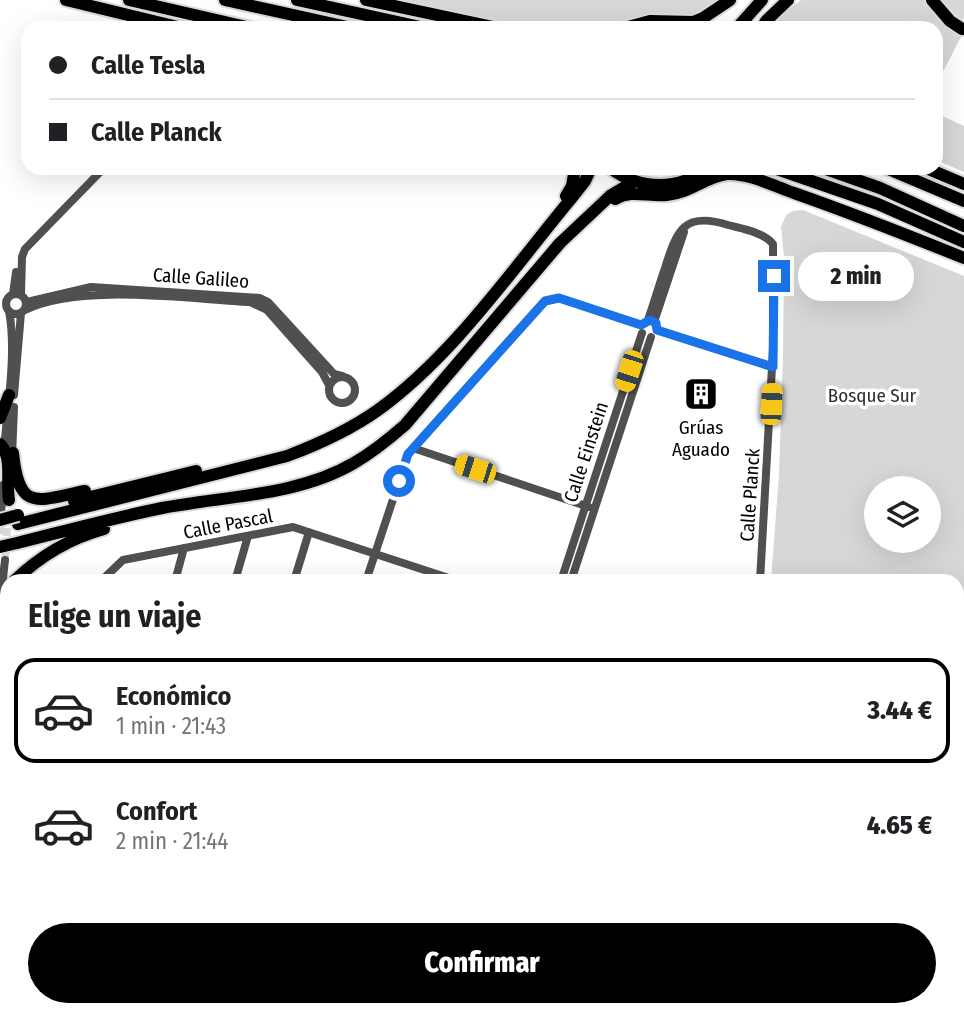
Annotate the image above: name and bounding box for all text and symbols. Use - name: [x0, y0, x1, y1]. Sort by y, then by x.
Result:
- text: Calle Tesla: [91, 50, 205, 81]
- text: Calle Planck: [91, 117, 222, 148]
- callout: 2 min: [798, 252, 914, 300]
- route end: [758, 260, 790, 292]
- text: 2 min: [831, 262, 881, 290]
- street label: Calle Galileo: [152, 263, 250, 293]
- car: [613, 348, 646, 394]
- building icon: Grúas Aguado: [682, 375, 720, 413]
- car: [760, 382, 783, 426]
- park label: Bosque Sur: [828, 384, 917, 407]
- street label: Calle Einstein: [559, 399, 613, 505]
- place label: Grúas Aguado: [672, 416, 730, 461]
- street label: Calle Planck: [735, 447, 765, 542]
- car: [452, 453, 499, 485]
- route start: [383, 465, 415, 497]
- map controls: [864, 476, 941, 553]
- button: layers: [864, 476, 941, 553]
- street label: Calle Pascal: [181, 504, 275, 544]
- text: Elige un viaje: [28, 597, 201, 635]
- icon: car: [32, 679, 95, 742]
- text: Económico: [116, 681, 231, 712]
- text: 3.44 €: [867, 695, 932, 726]
- text: 1 min · 21:43: [116, 712, 226, 740]
- icon: car: [32, 794, 95, 857]
- text: Confort: [116, 796, 197, 827]
- text: 4.65 €: [867, 810, 932, 841]
- text: 2 min · 21:44: [116, 827, 228, 855]
- button: Confirmar: [28, 923, 936, 1003]

